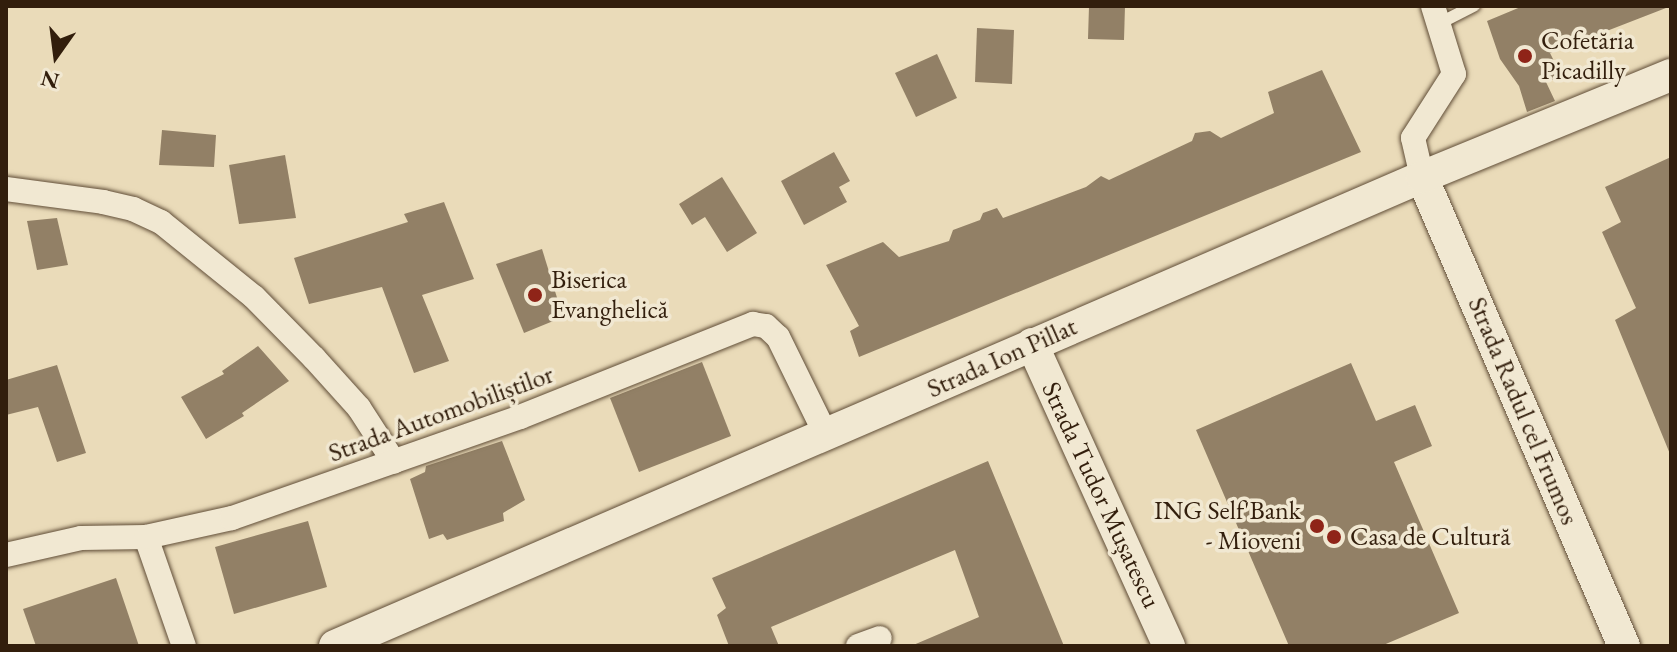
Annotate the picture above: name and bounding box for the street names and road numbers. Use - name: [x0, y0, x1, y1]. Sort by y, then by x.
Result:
- street label: Strada Radul cel Frumos: [1461, 293, 1585, 529]
- street label: Strada Ion Pillat: [922, 311, 1082, 405]
- street label: Strada Automobiliștilor: [324, 359, 558, 469]
- street label: Strada Tudor Mușatescu: [1035, 377, 1167, 613]

